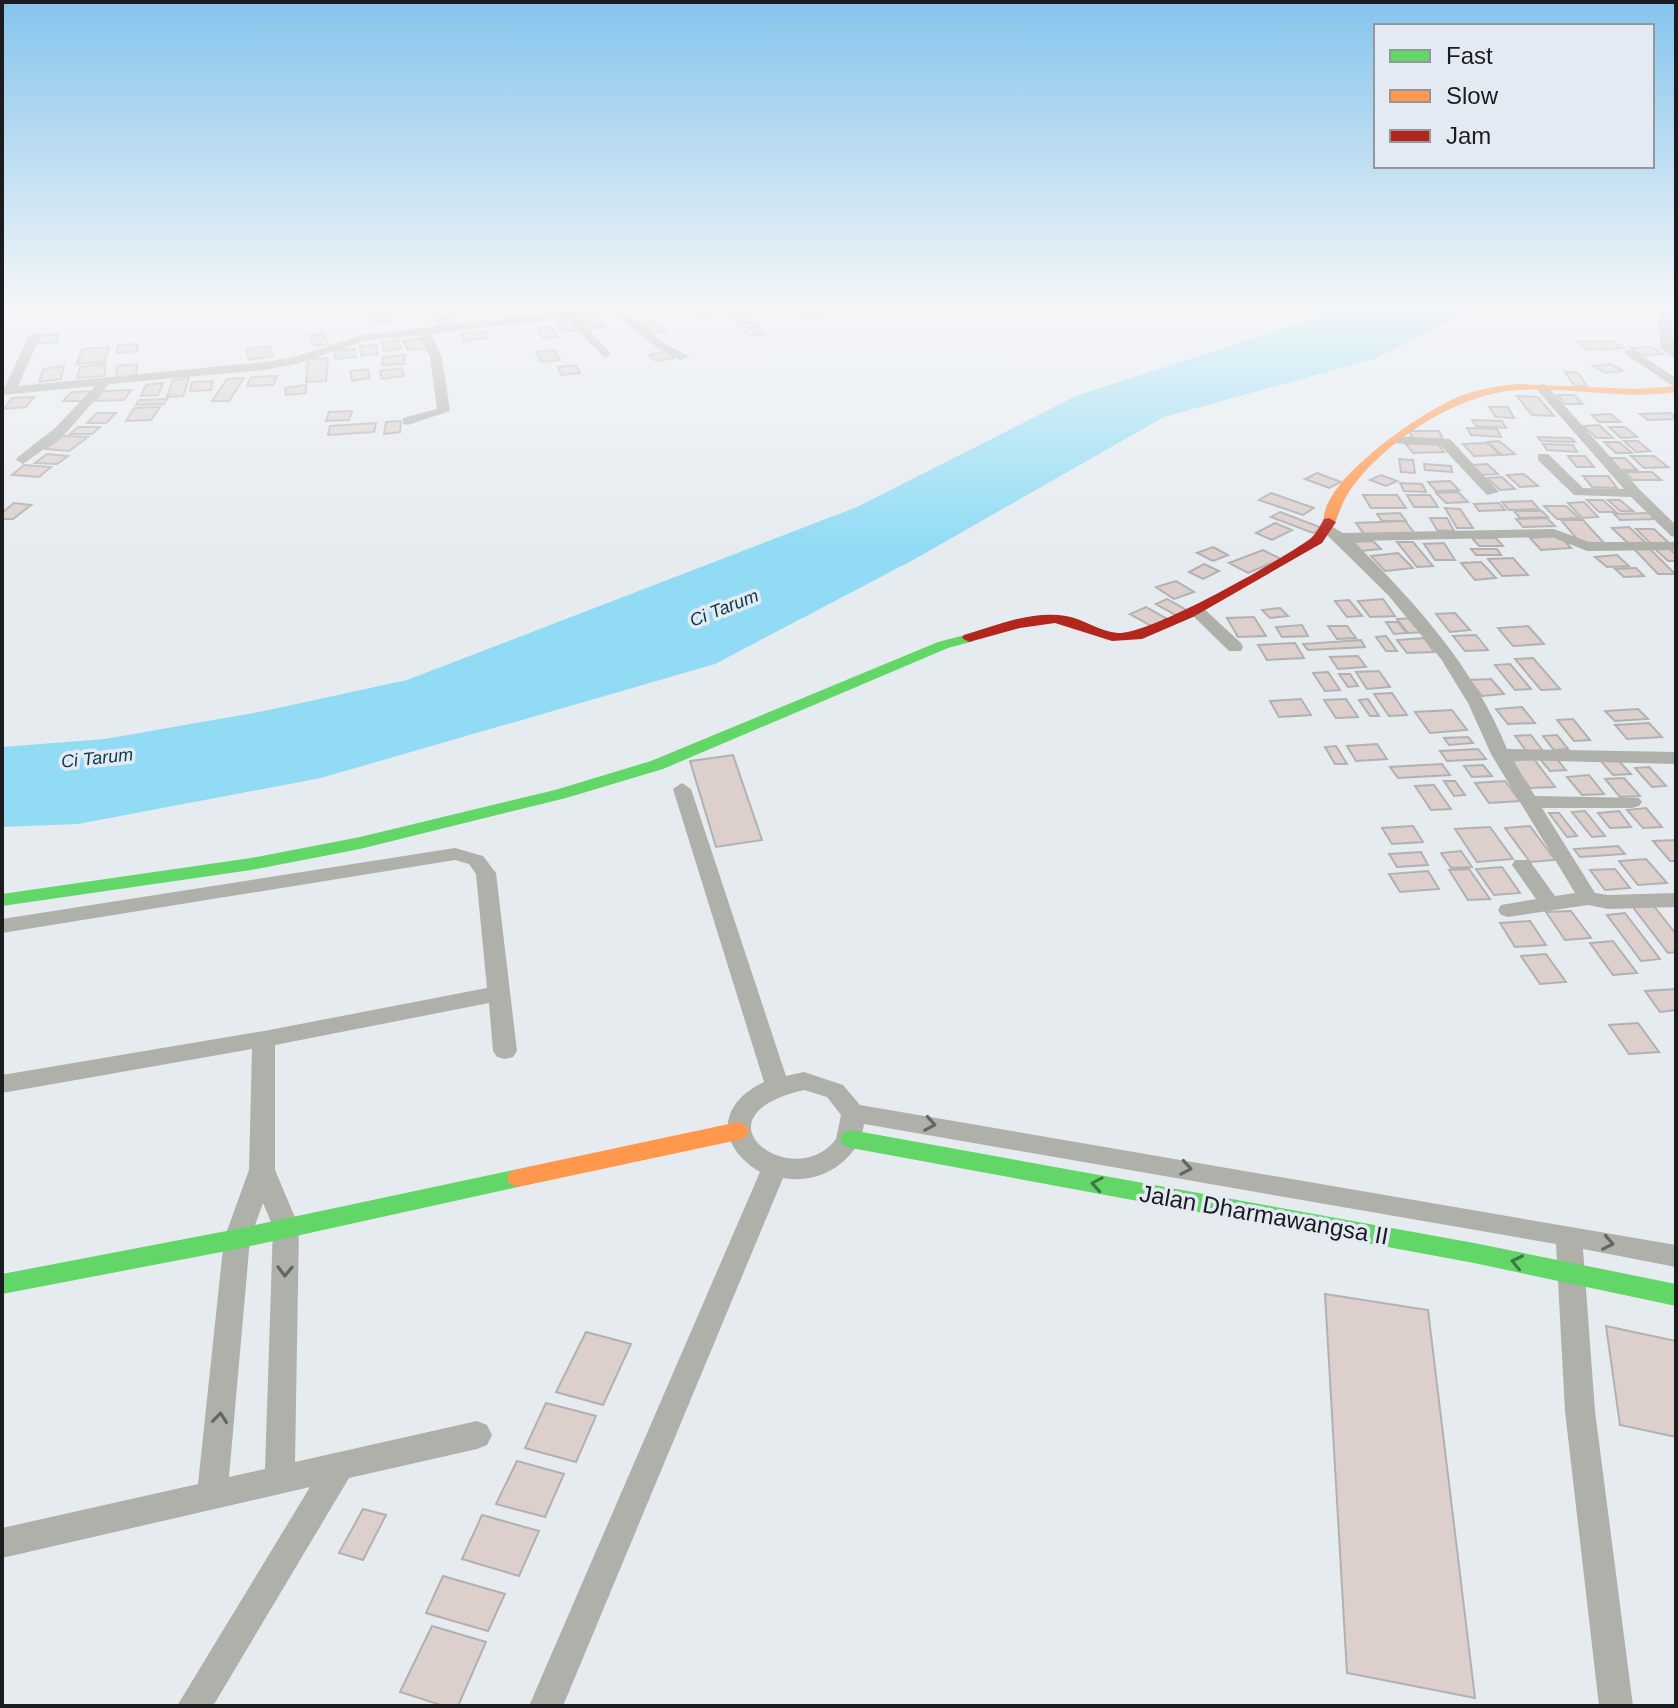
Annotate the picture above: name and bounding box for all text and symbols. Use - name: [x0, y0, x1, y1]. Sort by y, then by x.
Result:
- legend: [1374, 24, 1654, 168]
- text: Fast: [1446, 42, 1493, 69]
- text: Slow: [1446, 82, 1499, 109]
- text: Jam: [1446, 122, 1491, 149]
- water label: Ci Tarum: [687, 585, 761, 631]
- water label: Ci Tarum: [60, 744, 134, 772]
- one-way arrow: [923, 1115, 937, 1132]
- one-way arrow: [1179, 1159, 1193, 1176]
- one-way arrow: [1090, 1177, 1103, 1194]
- street label: Jalan Dharmawangsa II: [1138, 1179, 1391, 1250]
- one-way arrow: [1601, 1233, 1614, 1250]
- one-way arrow: [1511, 1254, 1525, 1271]
- one-way arrow: [277, 1265, 294, 1278]
- one-way arrow: [212, 1411, 229, 1424]

